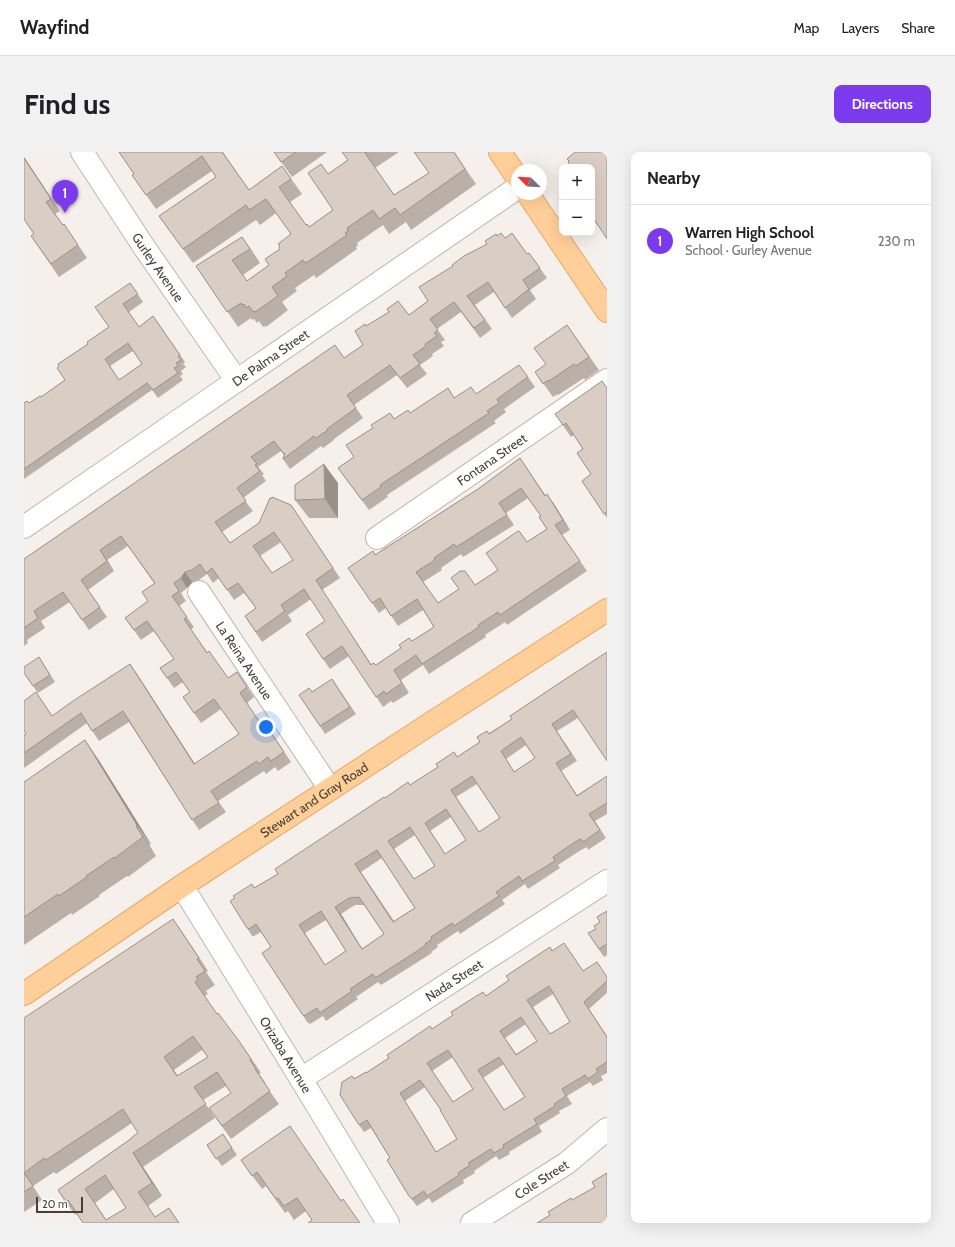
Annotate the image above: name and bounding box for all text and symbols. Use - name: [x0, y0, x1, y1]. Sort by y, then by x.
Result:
- text: Wayfind: [20, 16, 89, 39]
- text: Map: [794, 19, 819, 37]
- text: Layers: [841, 19, 879, 37]
- text: Share: [901, 19, 935, 37]
- button: Directions: [834, 85, 931, 123]
- text: Find us: [24, 87, 110, 121]
- north arrow: [511, 164, 547, 200]
- map controls: [559, 164, 595, 236]
- button: +: [559, 164, 595, 200]
- text: Nearby: [647, 168, 700, 188]
- pin: 1: [52, 180, 78, 213]
- button: −: [559, 200, 595, 236]
- text: Warren High School: [685, 224, 814, 242]
- street label: Gurley Avenue: [129, 230, 188, 305]
- text: 1: [658, 233, 662, 249]
- text: 230 m: [878, 233, 915, 249]
- text: School · Gurley Avenue: [685, 242, 812, 258]
- street label: De Palma Street: [229, 325, 312, 390]
- street label: Fontana Street: [454, 429, 530, 489]
- street label: La Reina Avenue: [213, 618, 276, 703]
- your location: [256, 717, 276, 737]
- street label: Stewart and Gray Road: [257, 759, 371, 841]
- street label: Nada Street: [422, 955, 486, 1005]
- street label: Orizaba Avenue: [256, 1013, 316, 1096]
- street label: Cole Street: [511, 1156, 572, 1202]
- scale bar: [36, 1195, 83, 1214]
- text: 20 m: [42, 1197, 68, 1211]

